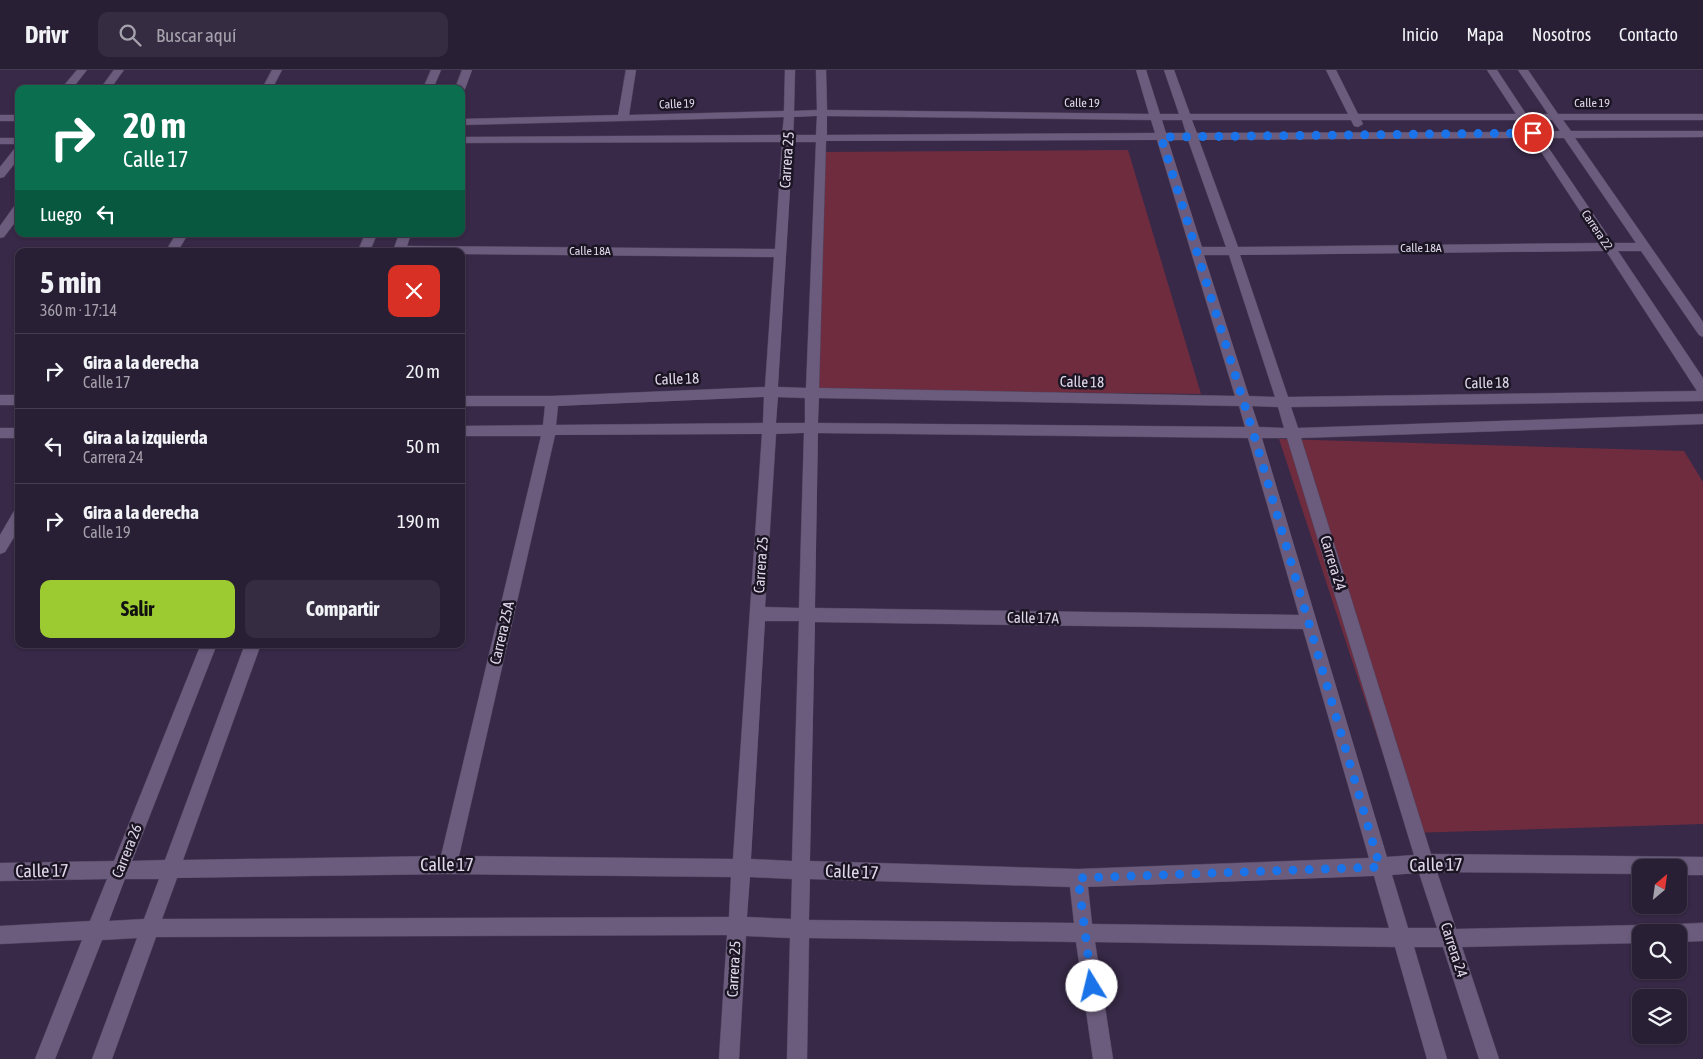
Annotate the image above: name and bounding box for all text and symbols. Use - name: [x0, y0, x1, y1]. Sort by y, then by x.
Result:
- search box: [98, 12, 448, 57]
- text: Drivr: [25, 21, 68, 48]
- icon: search: [116, 21, 144, 49]
- text: Buscar aquí: [156, 24, 236, 46]
- text: Inicio: [1402, 24, 1438, 45]
- text: Mapa: [1466, 24, 1504, 45]
- text: Nosotros: [1532, 24, 1591, 45]
- text: Contacto: [1619, 24, 1678, 45]
- street label: Calle 19: [659, 96, 695, 112]
- street label: Calle 19: [1064, 96, 1100, 110]
- street label: Calle 19: [1574, 96, 1610, 110]
- icon: right: [40, 105, 105, 170]
- text: 20 m: [123, 105, 186, 145]
- pin: [1512, 112, 1554, 154]
- icon: arrive: [1519, 119, 1547, 147]
- street label: Carrera 25: [776, 131, 797, 189]
- text: Calle 17: [123, 146, 188, 172]
- icon: left: [92, 200, 120, 228]
- text: Luego: [40, 203, 82, 225]
- street label: Carrera 22: [1579, 207, 1615, 253]
- street label: Calle 18A: [1400, 241, 1442, 255]
- street label: Calle 18A: [569, 244, 611, 258]
- text: 5 min: [40, 265, 101, 299]
- button: close: [388, 265, 440, 317]
- text: 360 m · 17:14: [40, 301, 117, 319]
- text: Gira a la derecha: [83, 351, 199, 373]
- icon: right: [40, 357, 68, 385]
- text: 20 m: [406, 360, 440, 382]
- street label: Calle 18: [654, 369, 700, 388]
- text: Calle 17: [83, 373, 130, 391]
- street label: Calle 18: [1060, 373, 1104, 390]
- street label: Calle 18: [1465, 374, 1509, 391]
- text: Gira a la izquierda: [83, 426, 208, 448]
- icon: left: [40, 432, 68, 460]
- text: 50 m: [406, 435, 440, 457]
- text: Carrera 24: [83, 448, 143, 466]
- text: Gira a la derecha: [83, 501, 199, 523]
- icon: right: [40, 507, 68, 535]
- text: 190 m: [397, 510, 440, 532]
- text: Calle 19: [83, 523, 130, 541]
- street label: Carrera 24: [1317, 533, 1350, 592]
- street label: Carrera 25: [750, 536, 771, 594]
- button: Salir: [40, 580, 235, 638]
- button: Compartir: [245, 580, 440, 638]
- street label: Carrera 25A: [486, 599, 517, 666]
- street label: Calle 17A: [1007, 609, 1060, 626]
- street label: Carrera 26: [108, 821, 145, 880]
- street label: Calle 17: [420, 854, 474, 875]
- street label: Calle 17: [1409, 854, 1463, 875]
- north arrow: [1632, 859, 1688, 914]
- map controls: [1632, 859, 1687, 1044]
- street label: Calle 17: [15, 860, 69, 881]
- street label: Calle 17: [825, 860, 879, 883]
- street label: Carrera 24: [1438, 920, 1471, 979]
- button: search: [1632, 924, 1687, 979]
- street label: Carrera 25: [724, 940, 743, 998]
- position arrow: [1065, 959, 1117, 1011]
- button: layers: [1632, 989, 1687, 1044]

